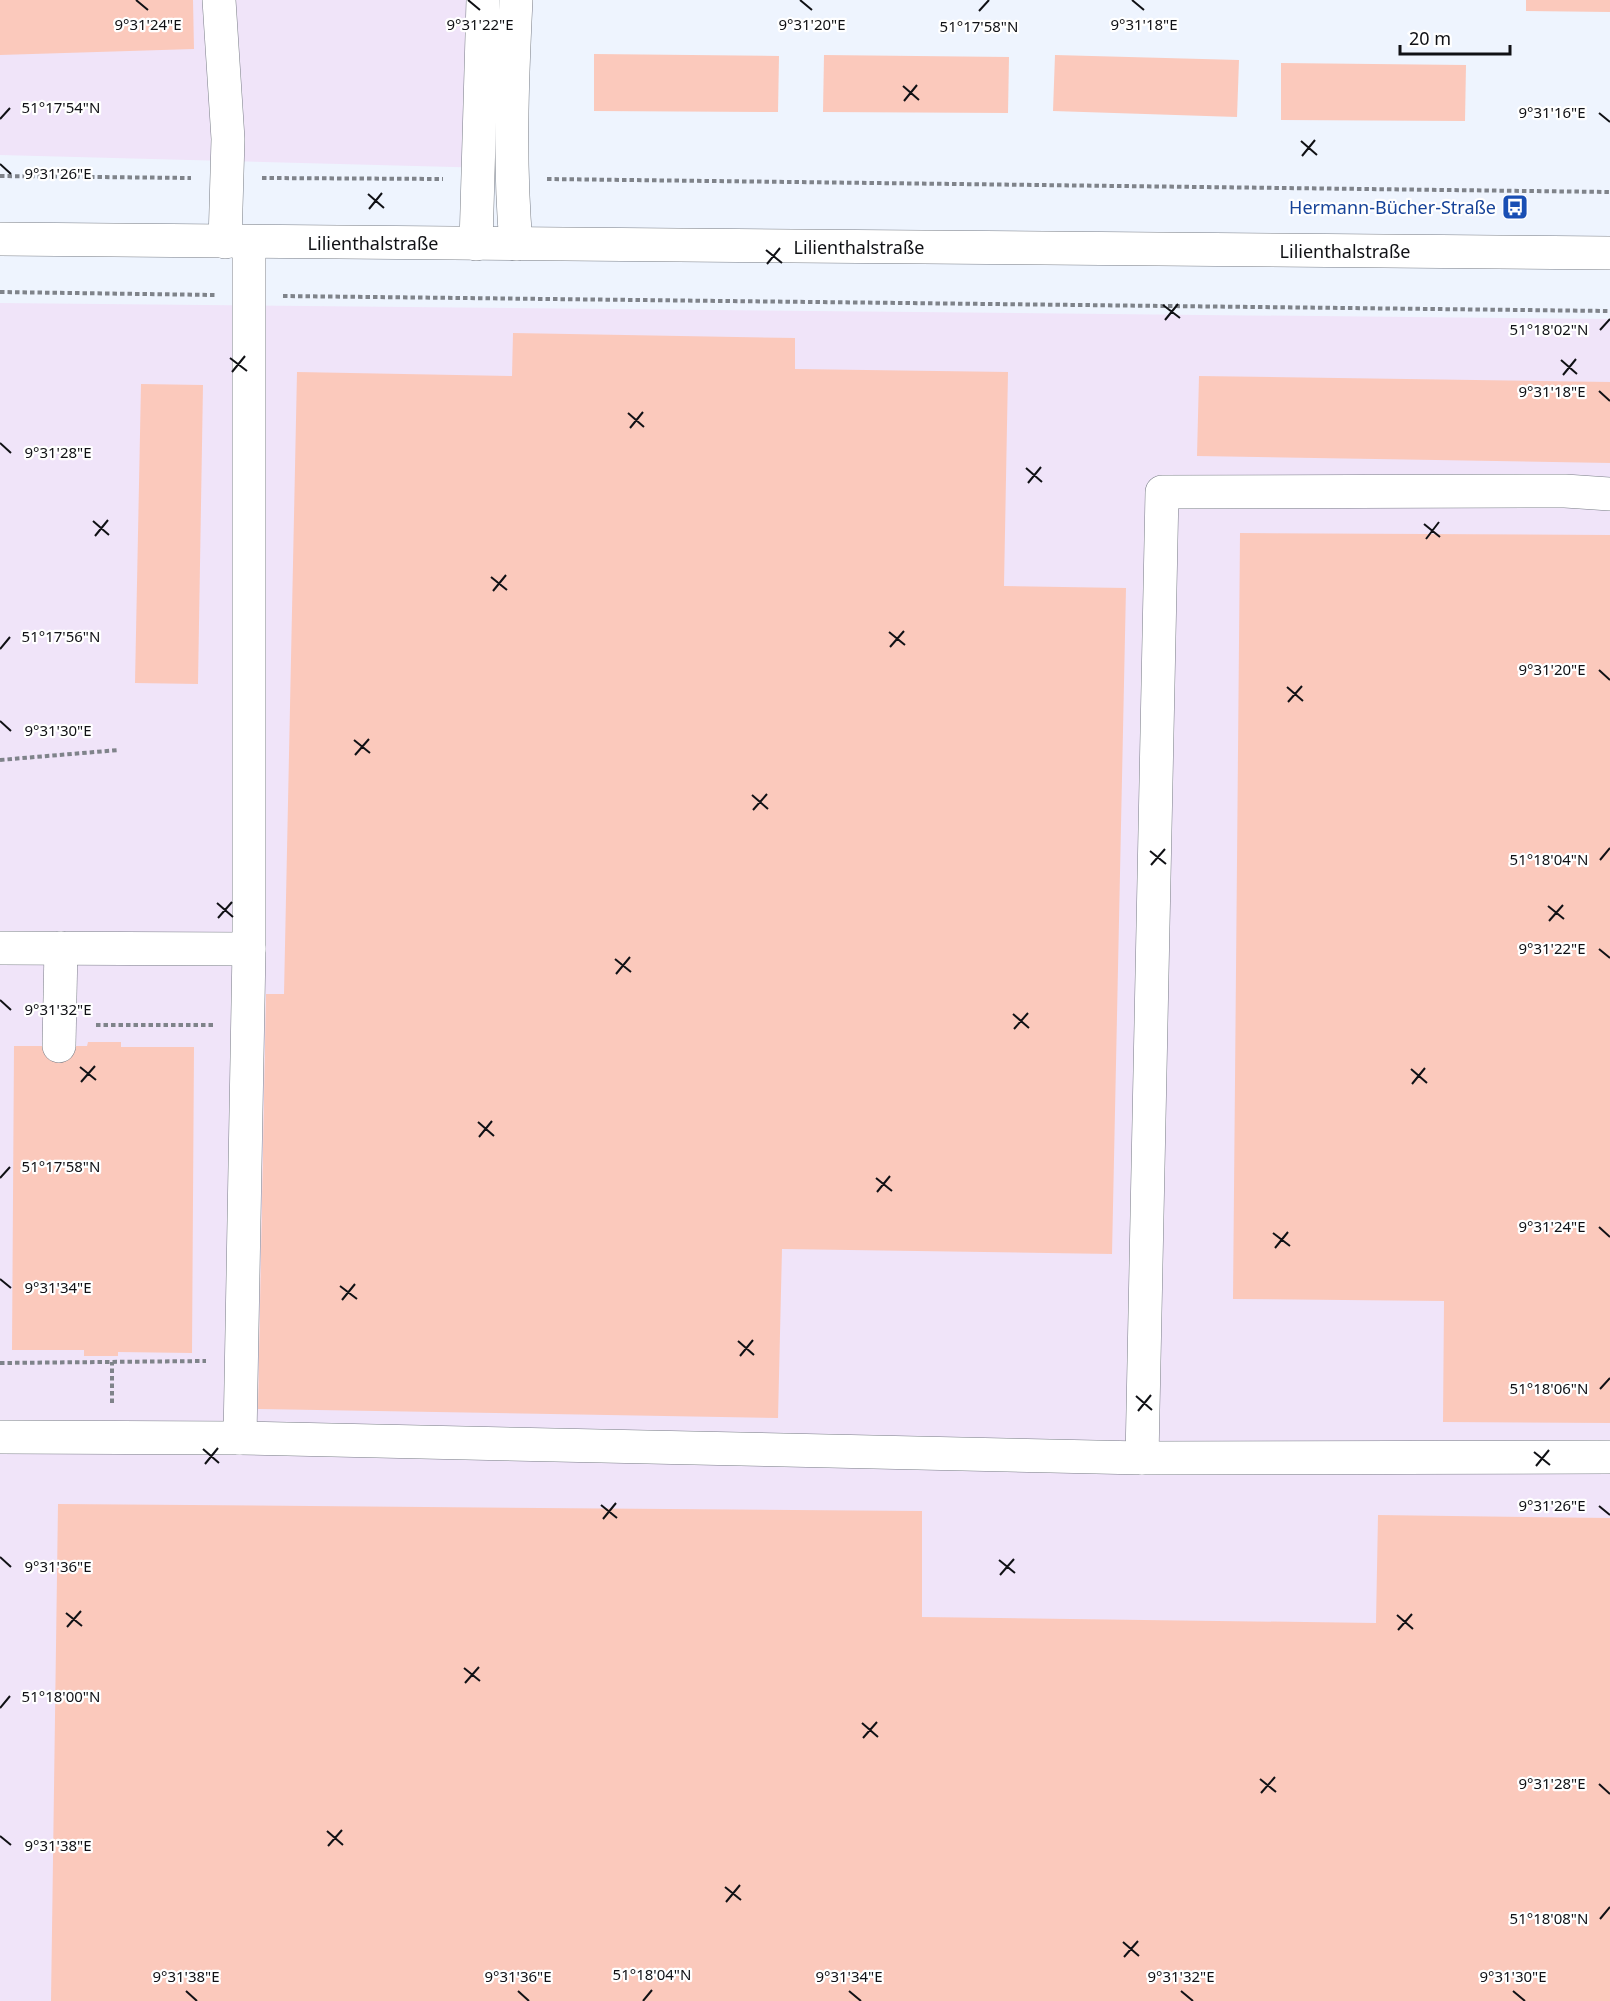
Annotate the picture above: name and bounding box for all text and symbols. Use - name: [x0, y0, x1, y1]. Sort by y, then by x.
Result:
- text: 9°31'24"E: [114, 14, 182, 34]
- text: 9°31'22"E: [446, 14, 514, 34]
- text: 9°31'20"E: [778, 14, 846, 34]
- text: 9°31'18"E: [1110, 14, 1178, 34]
- text: 51°17'58"N: [940, 16, 1018, 36]
- scale bar: [1400, 18, 1510, 56]
- text: 20 m: [1409, 26, 1451, 50]
- text: 51°17'54"N: [22, 97, 100, 117]
- text: 9°31'16"E: [1518, 102, 1586, 122]
- text: 9°31'26"E: [24, 163, 92, 183]
- bus stop icon: Hermann-Bücher-Straße: [1500, 192, 1530, 222]
- place label: Hermann-Bücher-Straße: [1289, 195, 1496, 219]
- street label: Lilienthalstraße: [308, 231, 438, 255]
- street label: Lilienthalstraße: [794, 235, 924, 259]
- street label: Lilienthalstraße: [1280, 239, 1410, 263]
- text: 51°18'02"N: [1510, 319, 1588, 339]
- text: 9°31'18"E: [1518, 381, 1586, 401]
- text: 9°31'28"E: [24, 442, 92, 462]
- text: 51°17'56"N: [22, 626, 100, 646]
- text: 9°31'20"E: [1518, 659, 1586, 679]
- text: 9°31'30"E: [24, 720, 92, 740]
- text: 51°18'04"N: [1510, 849, 1588, 869]
- text: 9°31'22"E: [1518, 938, 1586, 958]
- text: 9°31'32"E: [24, 999, 92, 1019]
- text: 51°17'58"N: [22, 1156, 100, 1176]
- text: 9°31'24"E: [1518, 1216, 1586, 1236]
- text: 9°31'34"E: [24, 1277, 92, 1297]
- text: 51°18'06"N: [1510, 1378, 1588, 1398]
- text: 9°31'26"E: [1518, 1495, 1586, 1515]
- text: 9°31'36"E: [24, 1556, 92, 1576]
- text: 51°18'00"N: [22, 1686, 100, 1706]
- text: 9°31'28"E: [1518, 1773, 1586, 1793]
- text: 9°31'38"E: [24, 1835, 92, 1855]
- text: 51°18'08"N: [1510, 1908, 1588, 1928]
- text: 51°18'04"N: [613, 1964, 691, 1984]
- text: 9°31'38"E: [152, 1966, 220, 1986]
- text: 9°31'36"E: [484, 1966, 552, 1986]
- text: 9°31'34"E: [815, 1966, 883, 1986]
- text: 9°31'32"E: [1147, 1966, 1215, 1986]
- text: 9°31'30"E: [1479, 1966, 1547, 1986]

